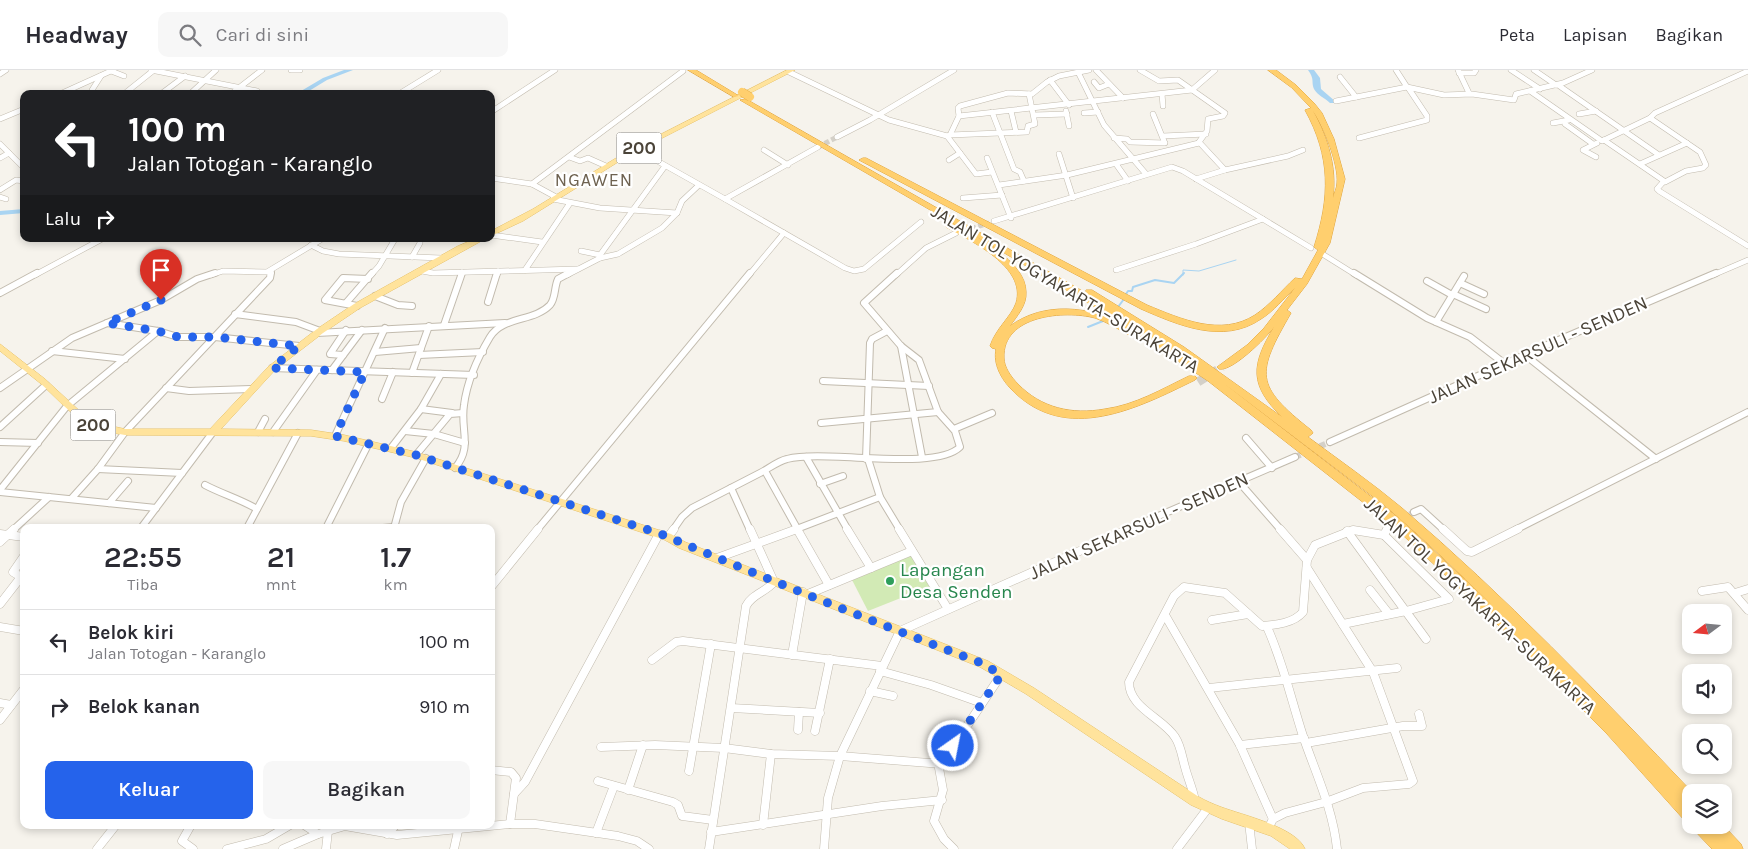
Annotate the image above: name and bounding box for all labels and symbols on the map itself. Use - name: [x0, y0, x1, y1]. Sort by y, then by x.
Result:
- road number: 200: [616, 132, 662, 164]
- district label: NGAWEN: [555, 169, 633, 191]
- street label: JALAN TOL YOGYAKARTA–SURAKARTA: [927, 200, 1203, 378]
- pin: [140, 249, 182, 300]
- street label: JALAN SEKARSULI - SENDEN: [1425, 292, 1651, 408]
- road number: 200: [70, 410, 116, 440]
- street label: JALAN SEKARSULI - SENDEN: [1026, 468, 1252, 584]
- street label: JALAN TOL YOGYAKARTA–SURAKARTA: [1360, 493, 1600, 719]
- place label: Lapangan Desa Senden: [900, 559, 1012, 603]
- marker: Lapangan Desa Senden: [884, 575, 896, 587]
- north arrow: [1682, 604, 1732, 654]
- position arrow: [926, 719, 978, 771]

